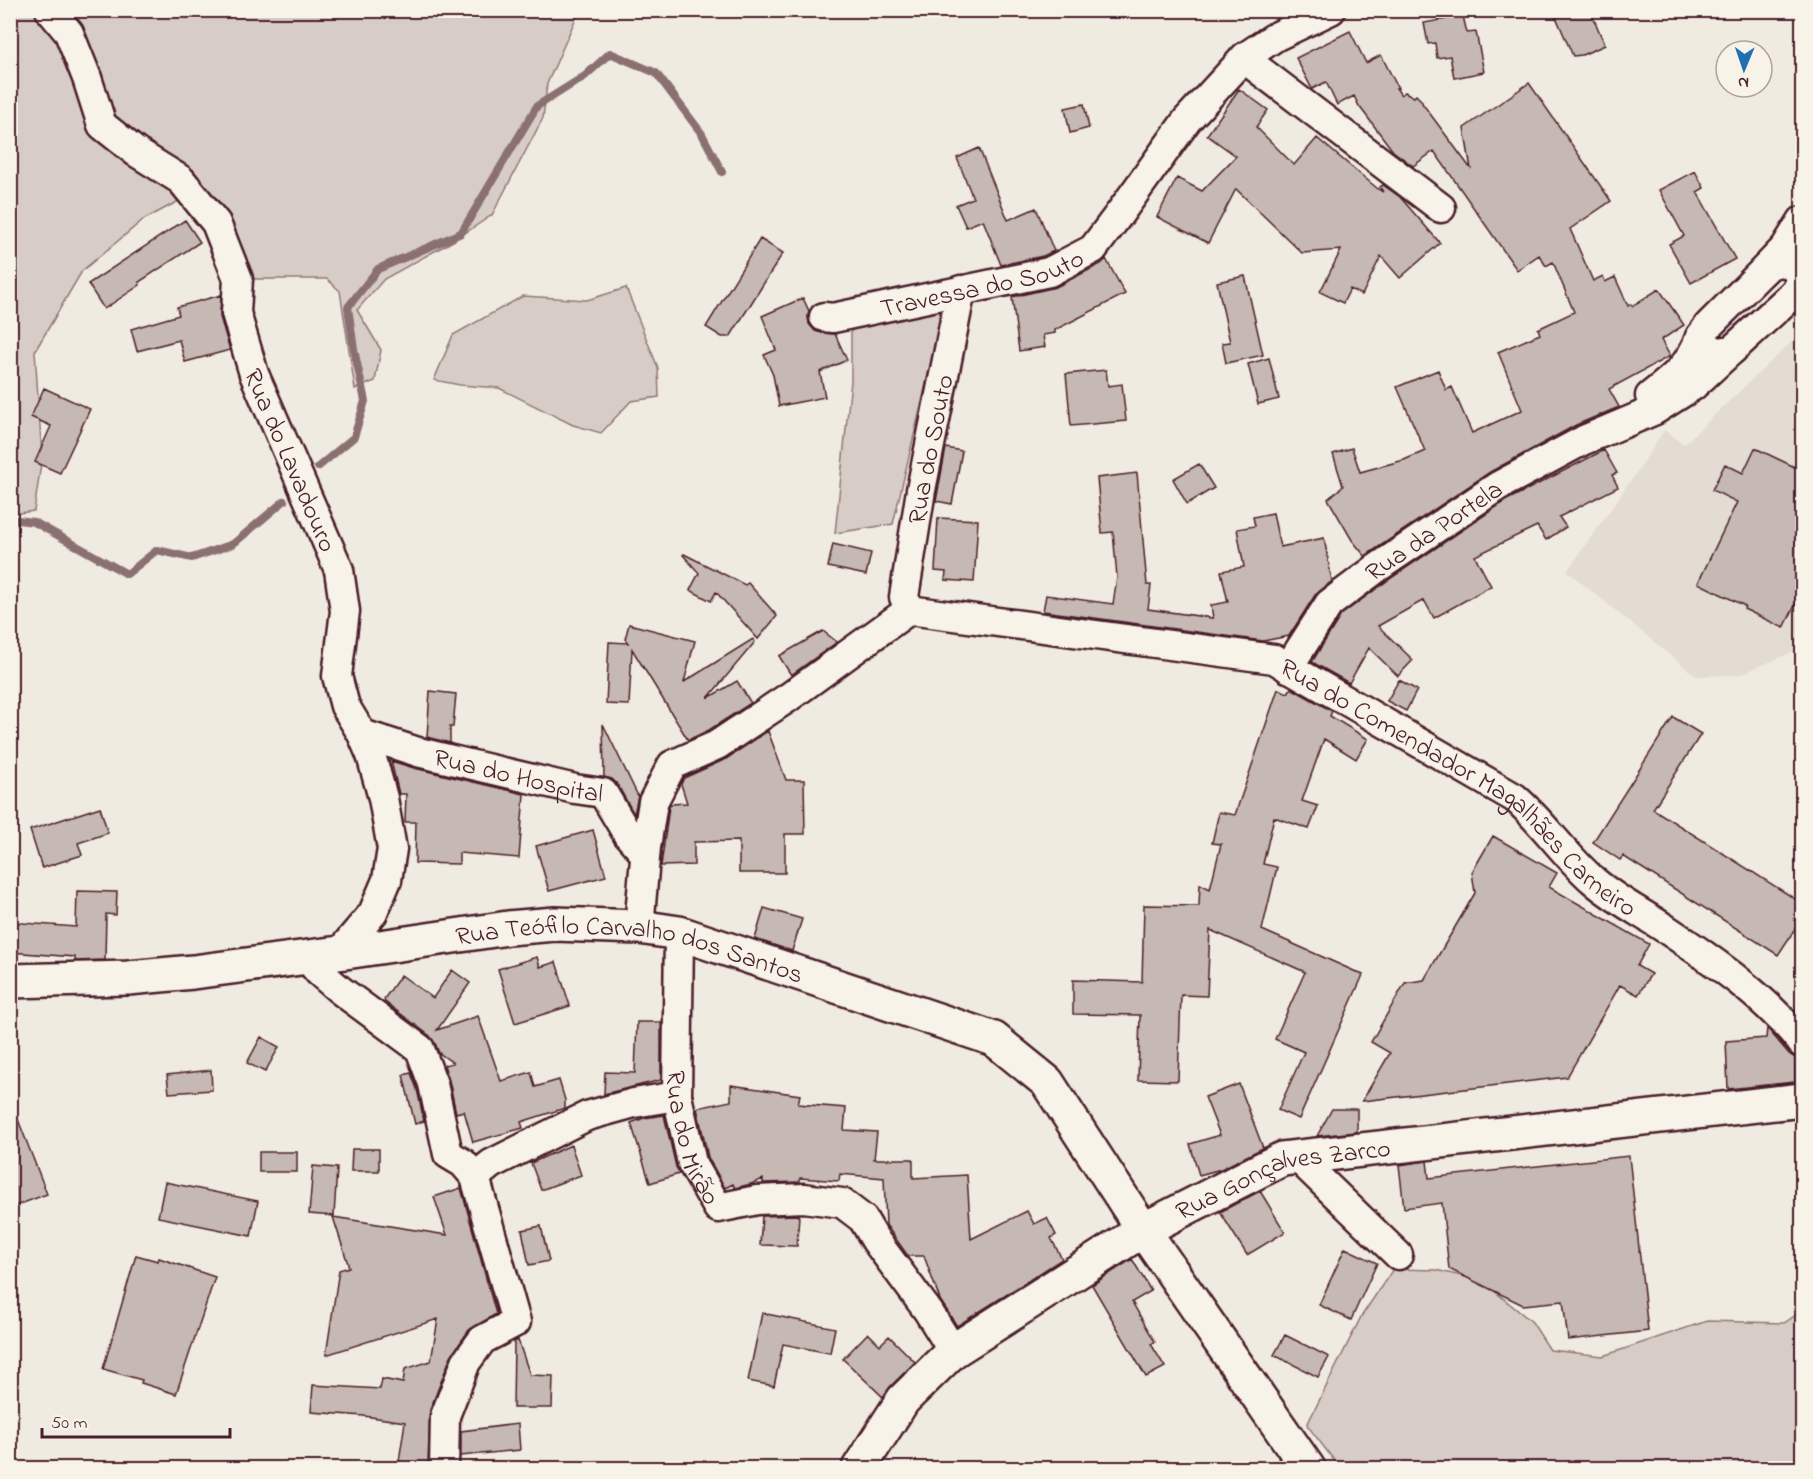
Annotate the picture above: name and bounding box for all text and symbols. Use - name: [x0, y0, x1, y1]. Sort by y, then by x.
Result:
- north arrow: [1714, 39, 1774, 99]
- text: N: [1738, 70, 1749, 94]
- street label: Travessa do Souto: [877, 241, 1091, 329]
- street label: Rua do Lavadouro: [232, 363, 345, 559]
- street label: Rua do Souto: [900, 372, 966, 527]
- street label: Rua da Portela: [1358, 472, 1511, 592]
- street label: Rua do Comendador Magalhães Carneiro: [1272, 650, 1643, 928]
- street label: Rua do Hospital: [430, 740, 605, 815]
- street label: Rua Teófilo Carvalho dos Santos: [453, 908, 808, 995]
- street label: Rua do Mirão: [655, 1070, 728, 1213]
- street label: Rua Gonçalves Zarco: [1170, 1131, 1393, 1232]
- scale bar: [42, 1401, 230, 1439]
- text: 50 m: [51, 1411, 88, 1437]

